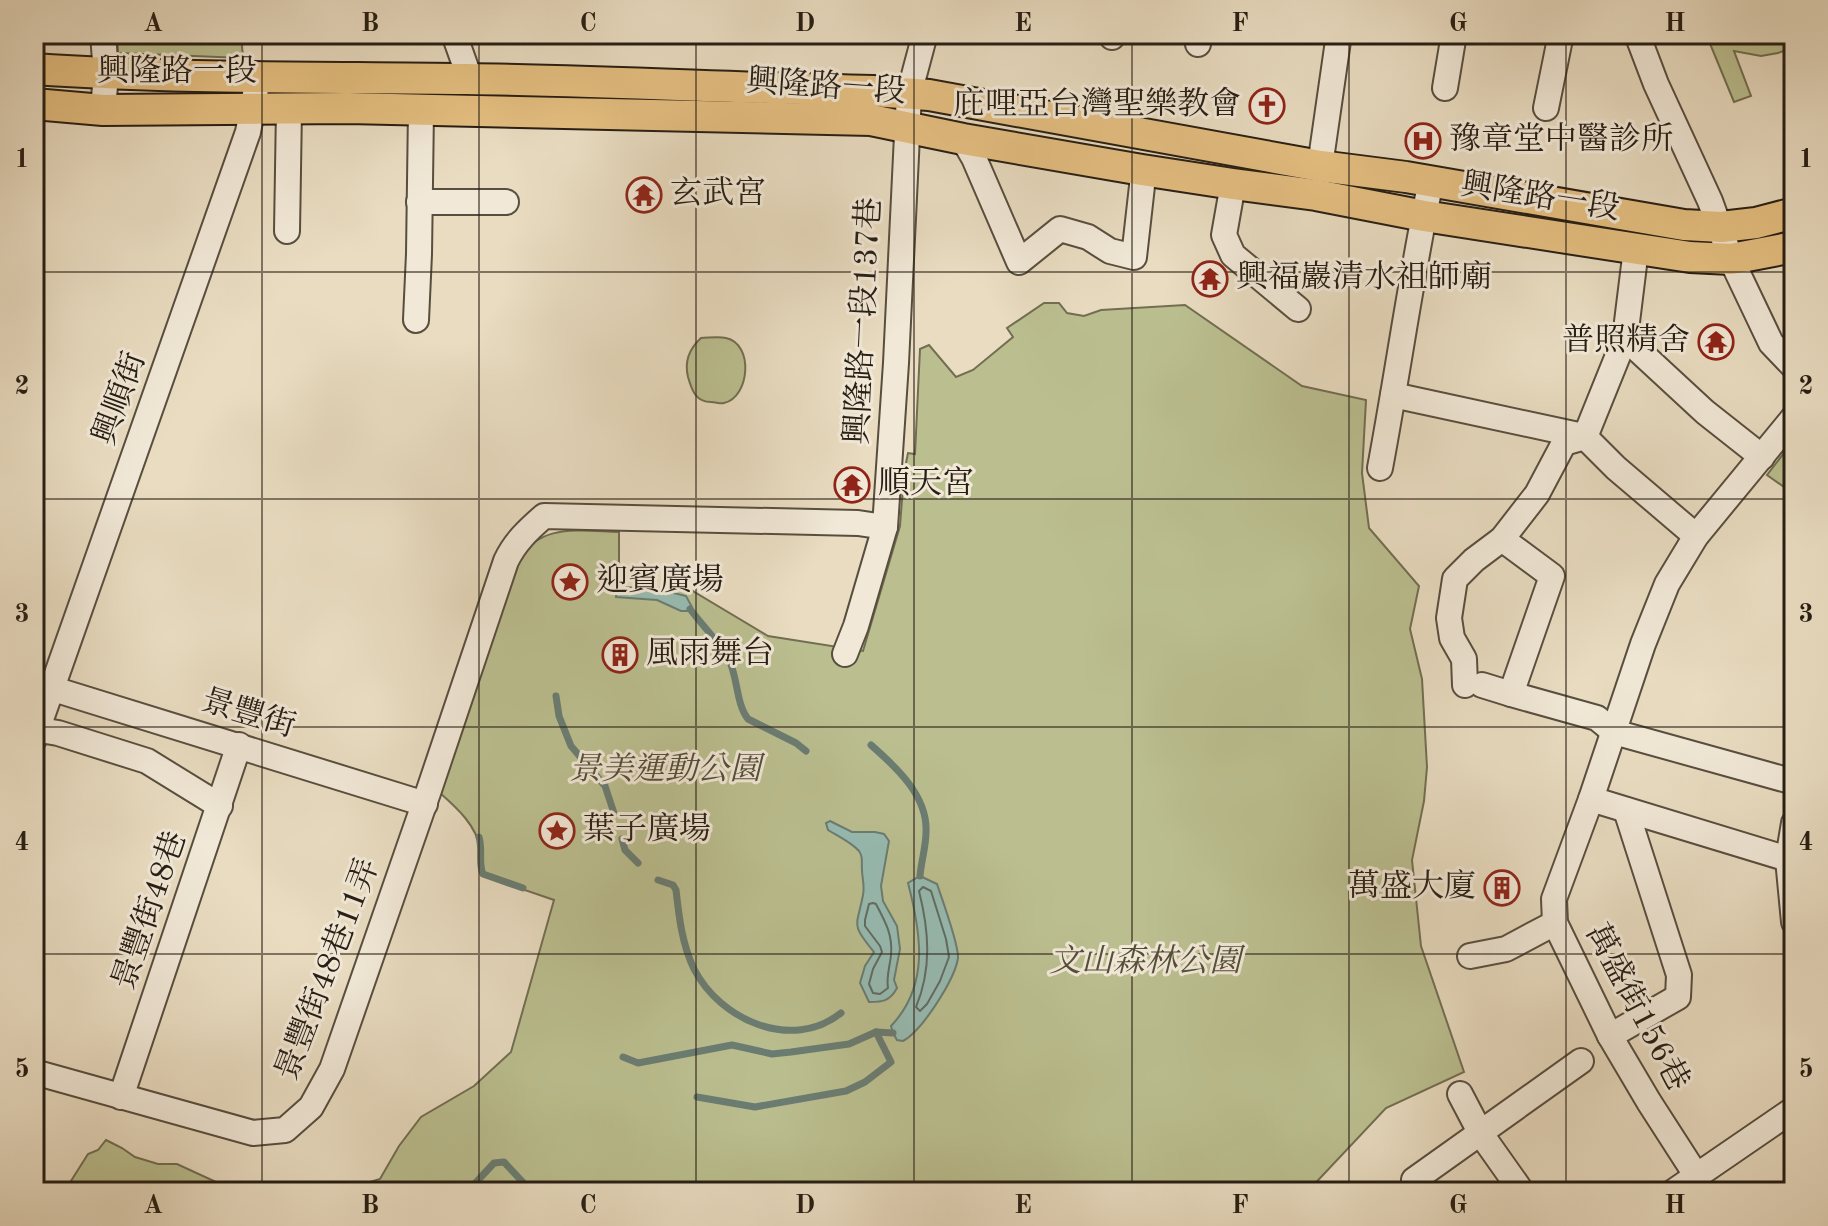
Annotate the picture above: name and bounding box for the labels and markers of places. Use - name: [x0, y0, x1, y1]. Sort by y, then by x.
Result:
- place label: 庇哩亞台灣聖樂教會: [953, 86, 1241, 122]
- church icon: 庇哩亞台灣聖樂教會: [1248, 87, 1286, 125]
- place label: 豫章堂中醫診所: [1449, 121, 1673, 157]
- hospital icon: 豫章堂中醫診所: [1404, 122, 1442, 160]
- place label: 玄武宮: [670, 175, 766, 211]
- temple icon: 玄武宮: [625, 176, 663, 214]
- place label: 興福巖清水祖師廟: [1236, 259, 1492, 295]
- temple icon: 興福巖清水祖師廟: [1191, 260, 1229, 298]
- place label: 普照精舍: [1562, 323, 1690, 358]
- temple icon: 普照精舍: [1697, 323, 1735, 361]
- temple icon: 順天宮: [833, 466, 871, 504]
- place label: 順天宮: [878, 466, 974, 501]
- place label: 迎賓廣場: [596, 562, 724, 598]
- place icon: 迎賓廣場: [551, 563, 589, 601]
- place label: 風雨舞台: [646, 635, 774, 671]
- building icon: 風雨舞台: [601, 636, 639, 674]
- place icon: 葉子廣場: [538, 812, 576, 850]
- place label: 葉子廣場: [583, 812, 711, 847]
- place label: 萬盛大廈: [1348, 868, 1476, 904]
- building icon: 萬盛大廈: [1483, 869, 1521, 907]

